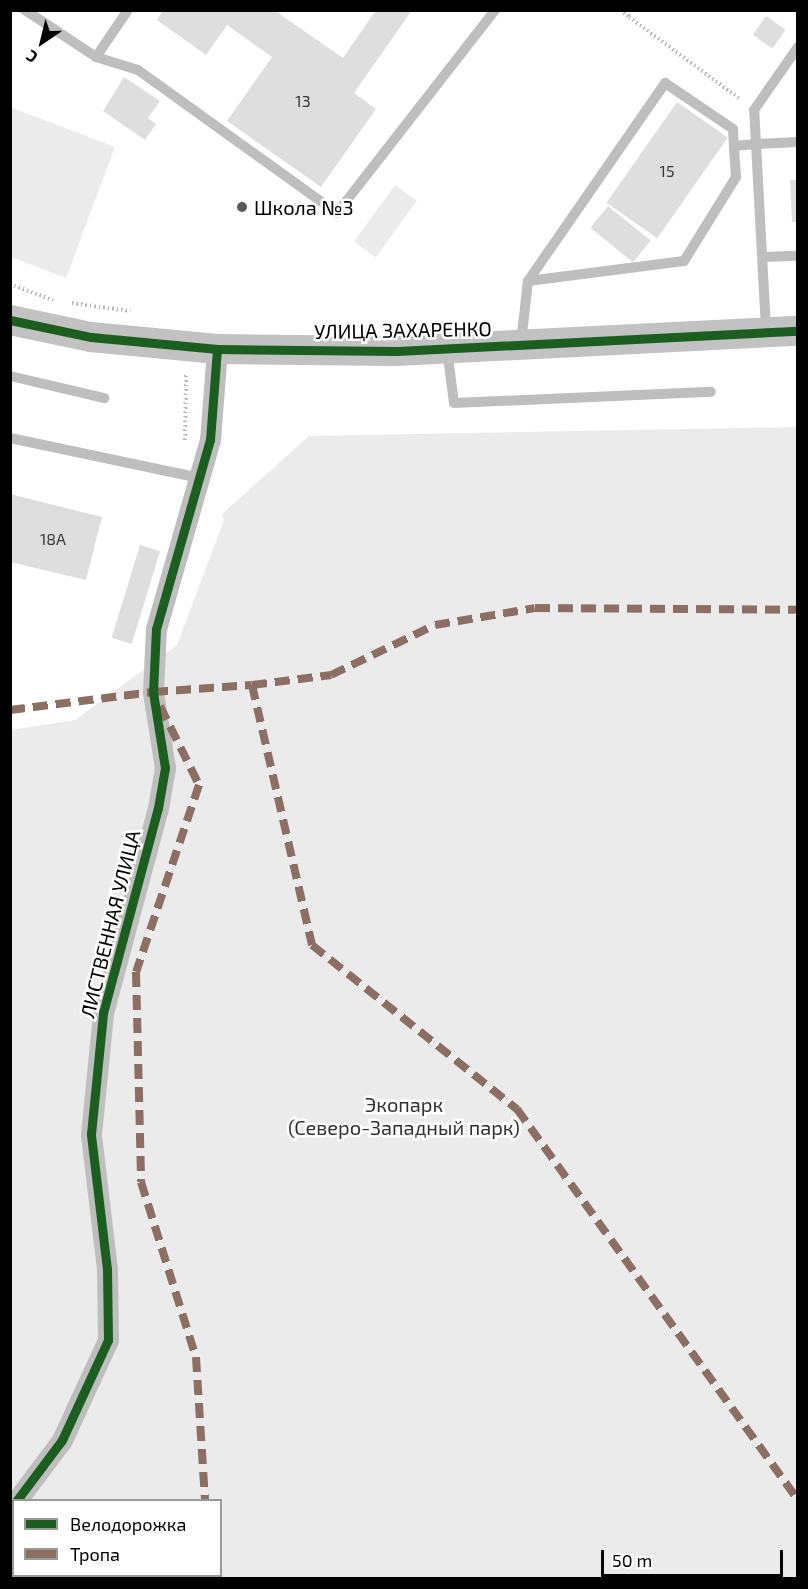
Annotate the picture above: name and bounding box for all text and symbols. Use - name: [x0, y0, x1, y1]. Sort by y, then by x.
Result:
- north arrow: [12, 12, 72, 72]
- text: С: [22, 47, 41, 68]
- house number: 13: [295, 91, 311, 111]
- house number: 15: [660, 161, 674, 181]
- place label: Школа №3: [254, 195, 354, 219]
- marker: Школа №3: [235, 200, 249, 214]
- street label: УЛИЦА ЗАХАРЕНКО: [314, 316, 492, 344]
- house number: 18А: [40, 529, 66, 549]
- street label: ЛИСТВЕННАЯ УЛИЦА: [75, 828, 145, 1020]
- park label: Экопарк (Северо-Западный парк): [288, 1092, 520, 1139]
- legend: [12, 1499, 222, 1577]
- text: Велодорожка: [70, 1513, 186, 1535]
- scale bar: [604, 1538, 786, 1576]
- text: Тропа: [70, 1543, 120, 1565]
- text: 50 m: [612, 1549, 652, 1571]

